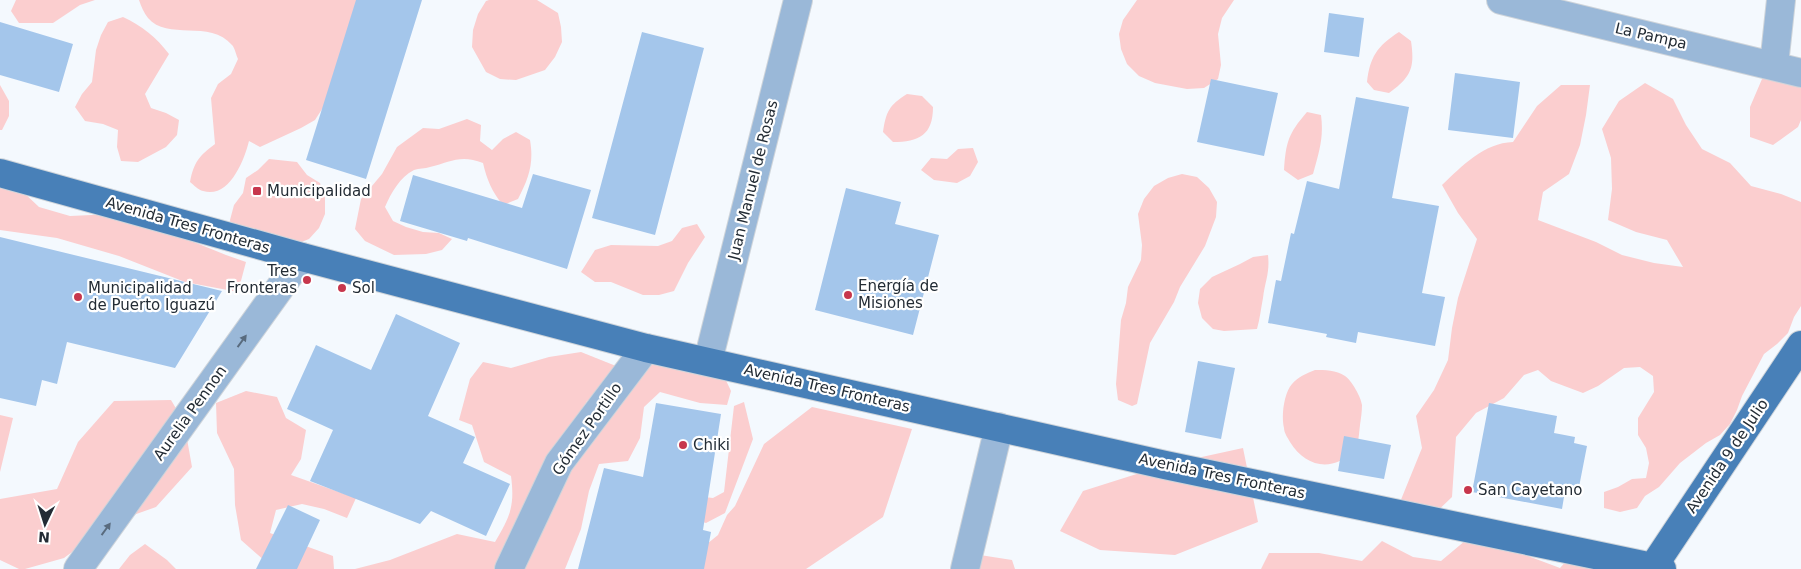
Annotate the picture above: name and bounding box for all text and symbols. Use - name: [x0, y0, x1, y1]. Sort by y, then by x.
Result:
- street label: La Pampa: [1613, 19, 1689, 53]
- street label: Juan Manuel de Rosas: [724, 98, 782, 263]
- place label: Municipalidad: [267, 182, 371, 200]
- marker: Municipalidad: [251, 185, 263, 197]
- street label: Avenida Tres Fronteras: [104, 193, 272, 257]
- place label: Tres Fronteras: [227, 262, 297, 297]
- marker: Tres Fronteras: [301, 274, 313, 286]
- place label: Energía de Misiones: [858, 277, 939, 312]
- place label: Municipalidad de Puerto Iguazú: [88, 279, 215, 314]
- place label: Sol: [352, 279, 375, 297]
- marker: Sol: [336, 282, 348, 294]
- marker: Energía de Misiones: [842, 289, 854, 301]
- marker: Municipalidad de Puerto Iguazú: [72, 291, 84, 303]
- one-way arrow: [237, 334, 247, 348]
- street label: Avenida Tres Fronteras: [742, 360, 912, 416]
- street label: Aurelia Pennon: [150, 362, 230, 464]
- street label: Gómez Portillo: [548, 379, 626, 479]
- street label: Avenida 9 de Julio: [1682, 395, 1772, 517]
- place label: Chiki: [693, 436, 730, 454]
- marker: Chiki: [677, 439, 689, 451]
- street label: Avenida Tres Fronteras: [1137, 450, 1307, 502]
- place label: San Cayetano: [1478, 481, 1583, 499]
- marker: San Cayetano: [1462, 484, 1474, 496]
- north arrow: [20, 499, 70, 549]
- one-way arrow: [101, 523, 111, 536]
- text: N: [38, 529, 50, 545]

